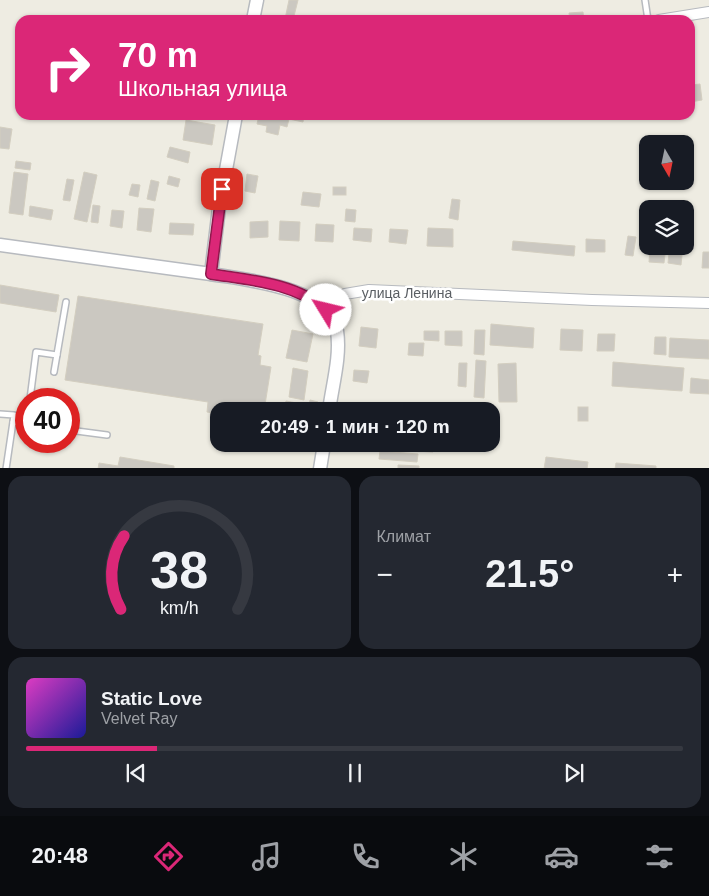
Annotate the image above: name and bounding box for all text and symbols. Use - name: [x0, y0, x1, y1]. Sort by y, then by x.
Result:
- icon: right: [35, 35, 100, 100]
- text: 70 m: [118, 35, 198, 74]
- text: Школьная улица: [118, 76, 287, 101]
- north arrow: [639, 135, 694, 190]
- map controls: [639, 135, 694, 255]
- pin: [201, 168, 243, 210]
- icon: arrive: [208, 175, 236, 203]
- button: layers: [639, 200, 694, 255]
- position arrow: [299, 283, 351, 335]
- street label: улица Ленина: [362, 285, 452, 301]
- speed limit sign: 40: [15, 388, 80, 453]
- text: 20:49 · 1 мин · 120 m: [260, 416, 450, 437]
- text: Климат: [377, 528, 431, 545]
- text: 38: [150, 541, 208, 599]
- text: 21.5°: [485, 553, 574, 595]
- text: −: [377, 559, 393, 590]
- text: +: [667, 559, 683, 590]
- text: km/h: [160, 598, 199, 618]
- text: Static Love: [101, 688, 202, 709]
- text: Velvet Ray: [101, 710, 177, 727]
- icon: previous: [122, 759, 150, 787]
- icon: pause: [341, 759, 369, 787]
- icon: next: [560, 759, 588, 787]
- icon: directions: [151, 839, 186, 874]
- icon: music: [249, 839, 284, 874]
- icon: phone: [348, 839, 383, 874]
- icon: climate: [446, 839, 481, 874]
- icon: car: [544, 839, 579, 874]
- icon: filters: [642, 839, 677, 874]
- text: 20:48: [32, 843, 88, 868]

